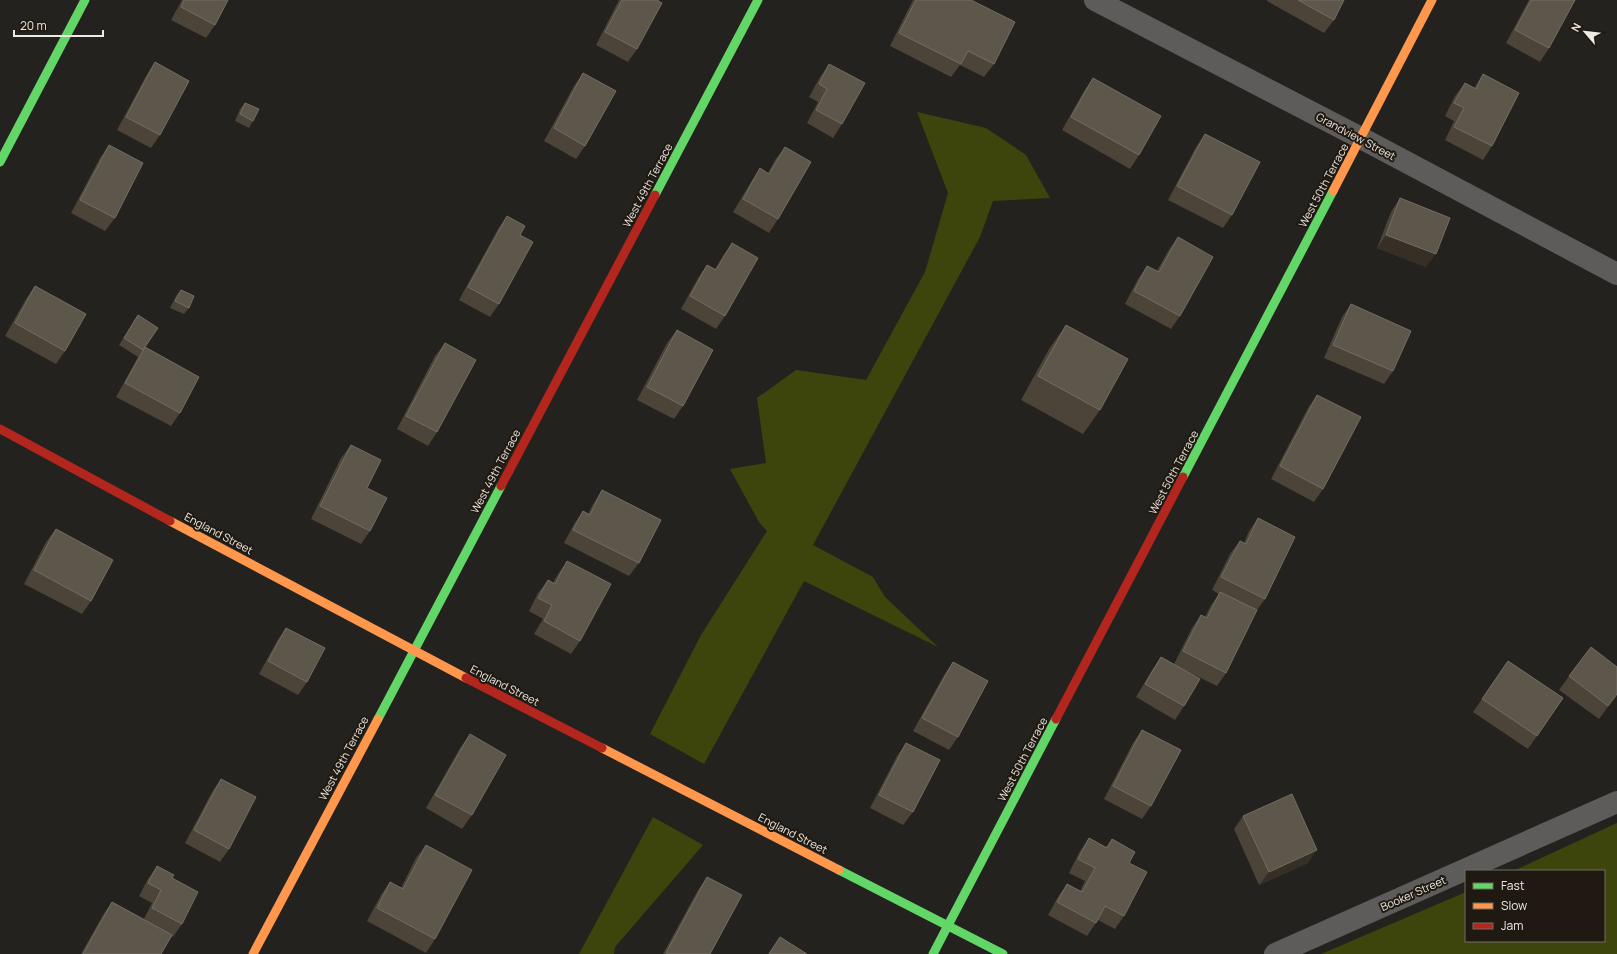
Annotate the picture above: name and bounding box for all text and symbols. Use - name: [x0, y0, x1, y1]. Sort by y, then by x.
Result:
- scale bar: [14, 12, 103, 38]
- north arrow: [1565, 12, 1605, 52]
- text: 20 m: [20, 17, 47, 34]
- text: N: [1567, 20, 1584, 34]
- street label: Grandview Street: [1314, 109, 1398, 163]
- street label: West 49th Terrace: [619, 140, 676, 230]
- street label: West 50th Terrace: [1295, 140, 1352, 230]
- street label: West 49th Terrace: [467, 426, 524, 516]
- street label: West 50th Terrace: [1145, 427, 1202, 517]
- street label: England Street: [182, 509, 256, 557]
- street label: England Street: [468, 661, 542, 709]
- street label: West 49th Terrace: [315, 713, 372, 803]
- street label: West 50th Terrace: [994, 714, 1051, 804]
- street label: England Street: [756, 809, 830, 857]
- legend: [1465, 870, 1605, 942]
- street label: Booker Street: [1378, 872, 1448, 914]
- text: Fast: [1501, 877, 1525, 894]
- text: Slow: [1501, 897, 1527, 914]
- text: Jam: [1501, 917, 1523, 934]

